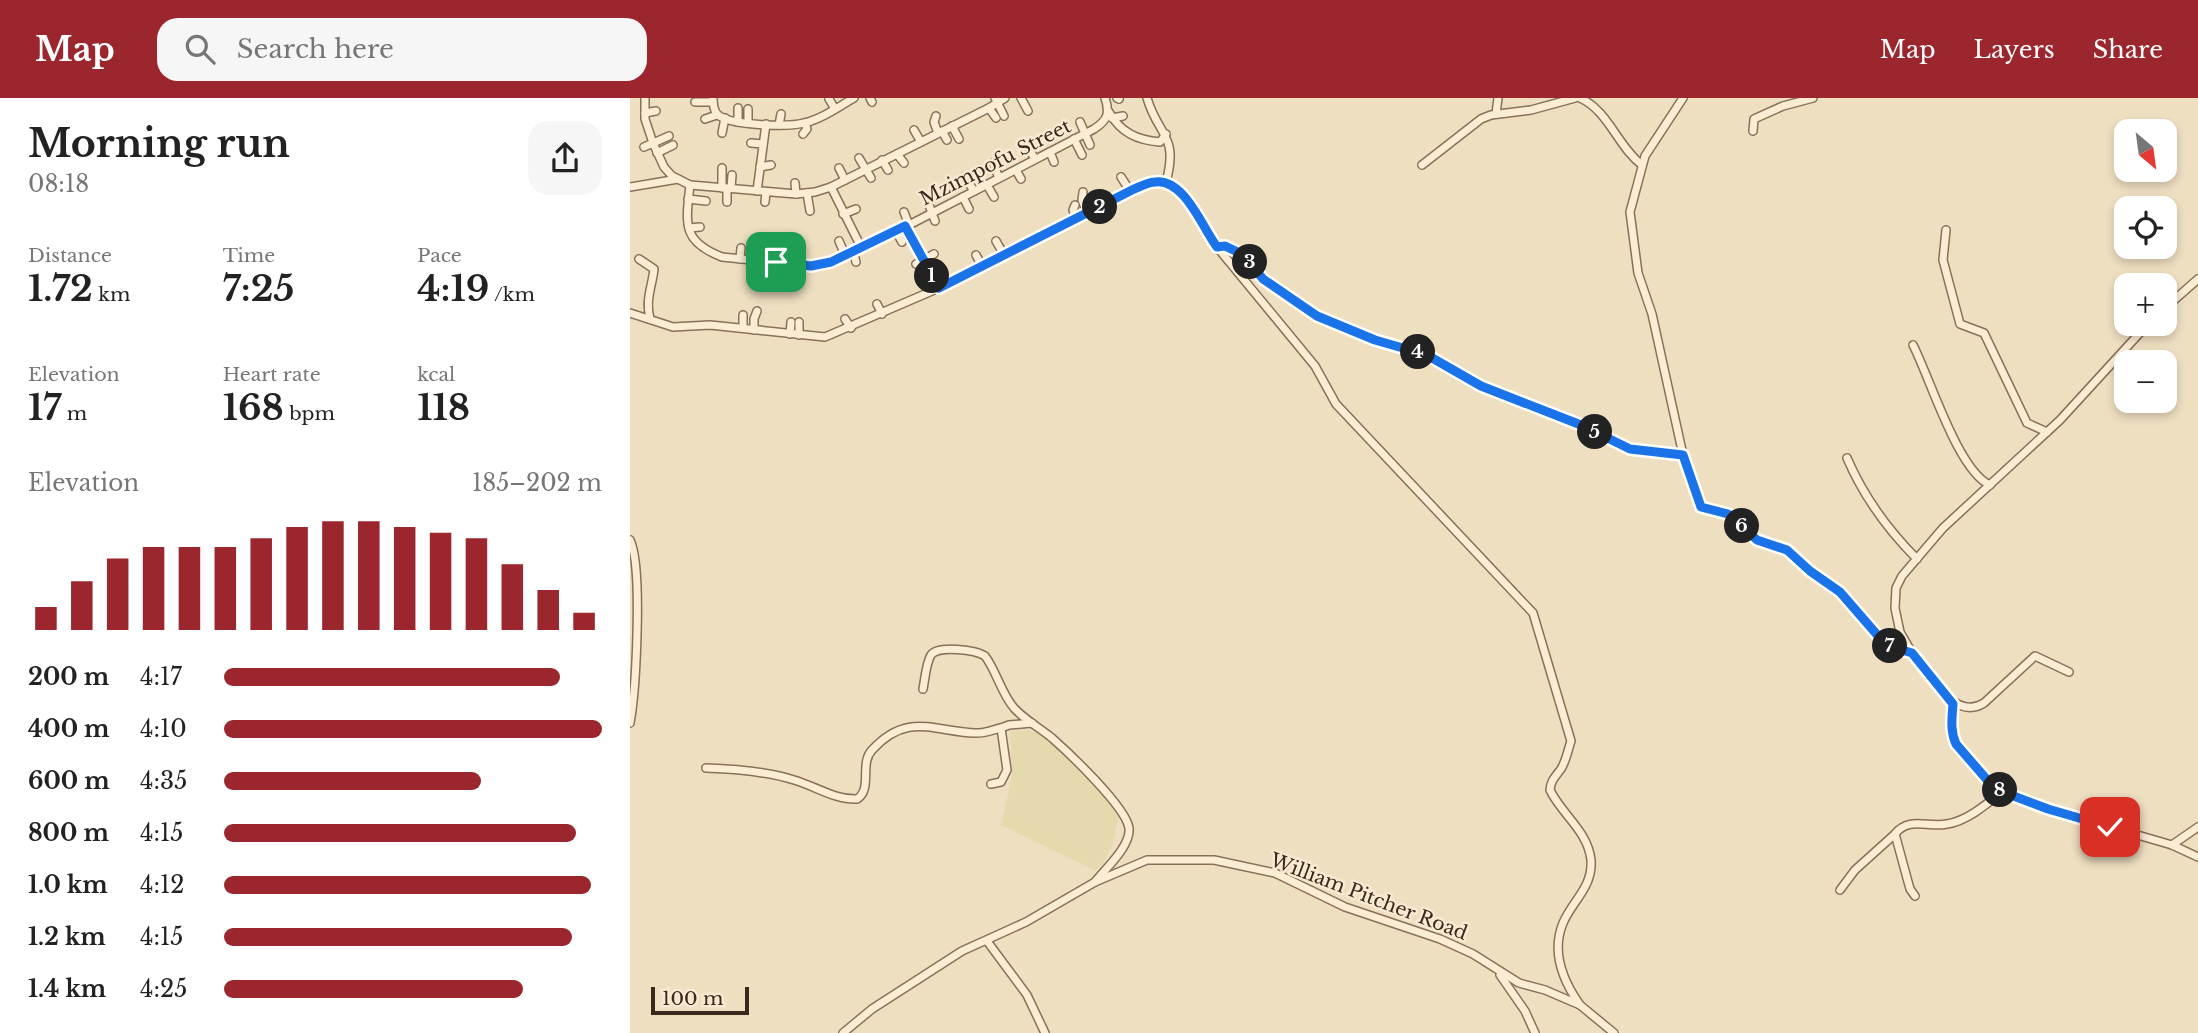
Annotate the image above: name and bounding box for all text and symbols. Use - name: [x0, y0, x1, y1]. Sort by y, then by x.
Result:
- search box: [157, 18, 647, 81]
- text: Map: [35, 29, 115, 70]
- icon: search: [181, 30, 219, 68]
- text: Search here: [237, 33, 394, 65]
- text: Map: [1880, 35, 1936, 64]
- text: Layers: [1974, 35, 2055, 64]
- text: Share: [2093, 35, 2163, 64]
- street label: Mzimpofu Street: [916, 114, 1075, 211]
- north arrow: [2114, 119, 2177, 182]
- map controls: [2114, 119, 2177, 413]
- text: Morning run: [28, 120, 290, 167]
- button: share: [528, 121, 602, 195]
- text: 08:18: [28, 170, 89, 198]
- pin: 2: [1082, 190, 1118, 224]
- text: 2: [1093, 195, 1106, 218]
- button: locate: [2114, 196, 2177, 259]
- pin: [746, 232, 806, 292]
- icon: arrive: [757, 243, 795, 281]
- text: Distance: [28, 244, 112, 267]
- text: Time: [223, 244, 275, 267]
- text: Pace: [417, 244, 462, 267]
- pin: 3: [1232, 244, 1268, 280]
- text: 3: [1243, 250, 1256, 273]
- pin: 1: [914, 258, 950, 294]
- text: 1: [927, 264, 936, 287]
- text: 1.72: [28, 267, 93, 310]
- text: 7:25: [223, 267, 294, 310]
- text: 4:19: [417, 267, 489, 310]
- button: +: [2114, 273, 2177, 336]
- text: km: [93, 283, 130, 306]
- text: /km: [489, 283, 535, 306]
- pin: 4: [1400, 334, 1436, 370]
- text: 4: [1411, 340, 1424, 363]
- button: −: [2114, 350, 2177, 413]
- text: Elevation: [28, 363, 120, 386]
- text: Heart rate: [223, 363, 321, 386]
- text: kcal: [417, 363, 455, 386]
- text: 17: [28, 386, 61, 429]
- text: 168: [223, 386, 284, 429]
- text: 118: [417, 386, 470, 429]
- text: m: [61, 402, 87, 425]
- text: bpm: [284, 402, 335, 425]
- pin: 5: [1578, 414, 1612, 450]
- text: 5: [1589, 420, 1600, 443]
- text: Elevation: [28, 469, 139, 497]
- text: 185–202 m: [472, 469, 602, 497]
- pin: 6: [1724, 508, 1760, 544]
- text: 6: [1735, 514, 1748, 537]
- pin: 7: [1872, 628, 1908, 664]
- text: 7: [1885, 634, 1894, 657]
- text: 200 m: [28, 663, 109, 691]
- text: 4:17: [140, 663, 182, 691]
- text: 400 m: [28, 715, 110, 743]
- text: 4:10: [140, 715, 187, 743]
- text: 600 m: [28, 767, 110, 795]
- text: 4:35: [140, 767, 187, 795]
- pin: 8: [1982, 772, 2018, 808]
- text: 8: [1993, 778, 2006, 801]
- pin: [2080, 797, 2140, 857]
- icon: check: [2091, 808, 2129, 846]
- text: 800 m: [28, 819, 109, 847]
- text: 4:15: [140, 819, 183, 847]
- street label: William Pitcher Road: [1266, 848, 1471, 945]
- text: 1.0 km: [28, 871, 108, 899]
- text: 4:12: [140, 871, 184, 899]
- text: 1.2 km: [28, 923, 106, 951]
- text: 4:15: [140, 923, 183, 951]
- text: 1.4 km: [28, 975, 106, 1003]
- text: 4:25: [140, 975, 187, 1003]
- scale bar: [651, 984, 749, 1016]
- text: 100 m: [662, 987, 723, 1010]

